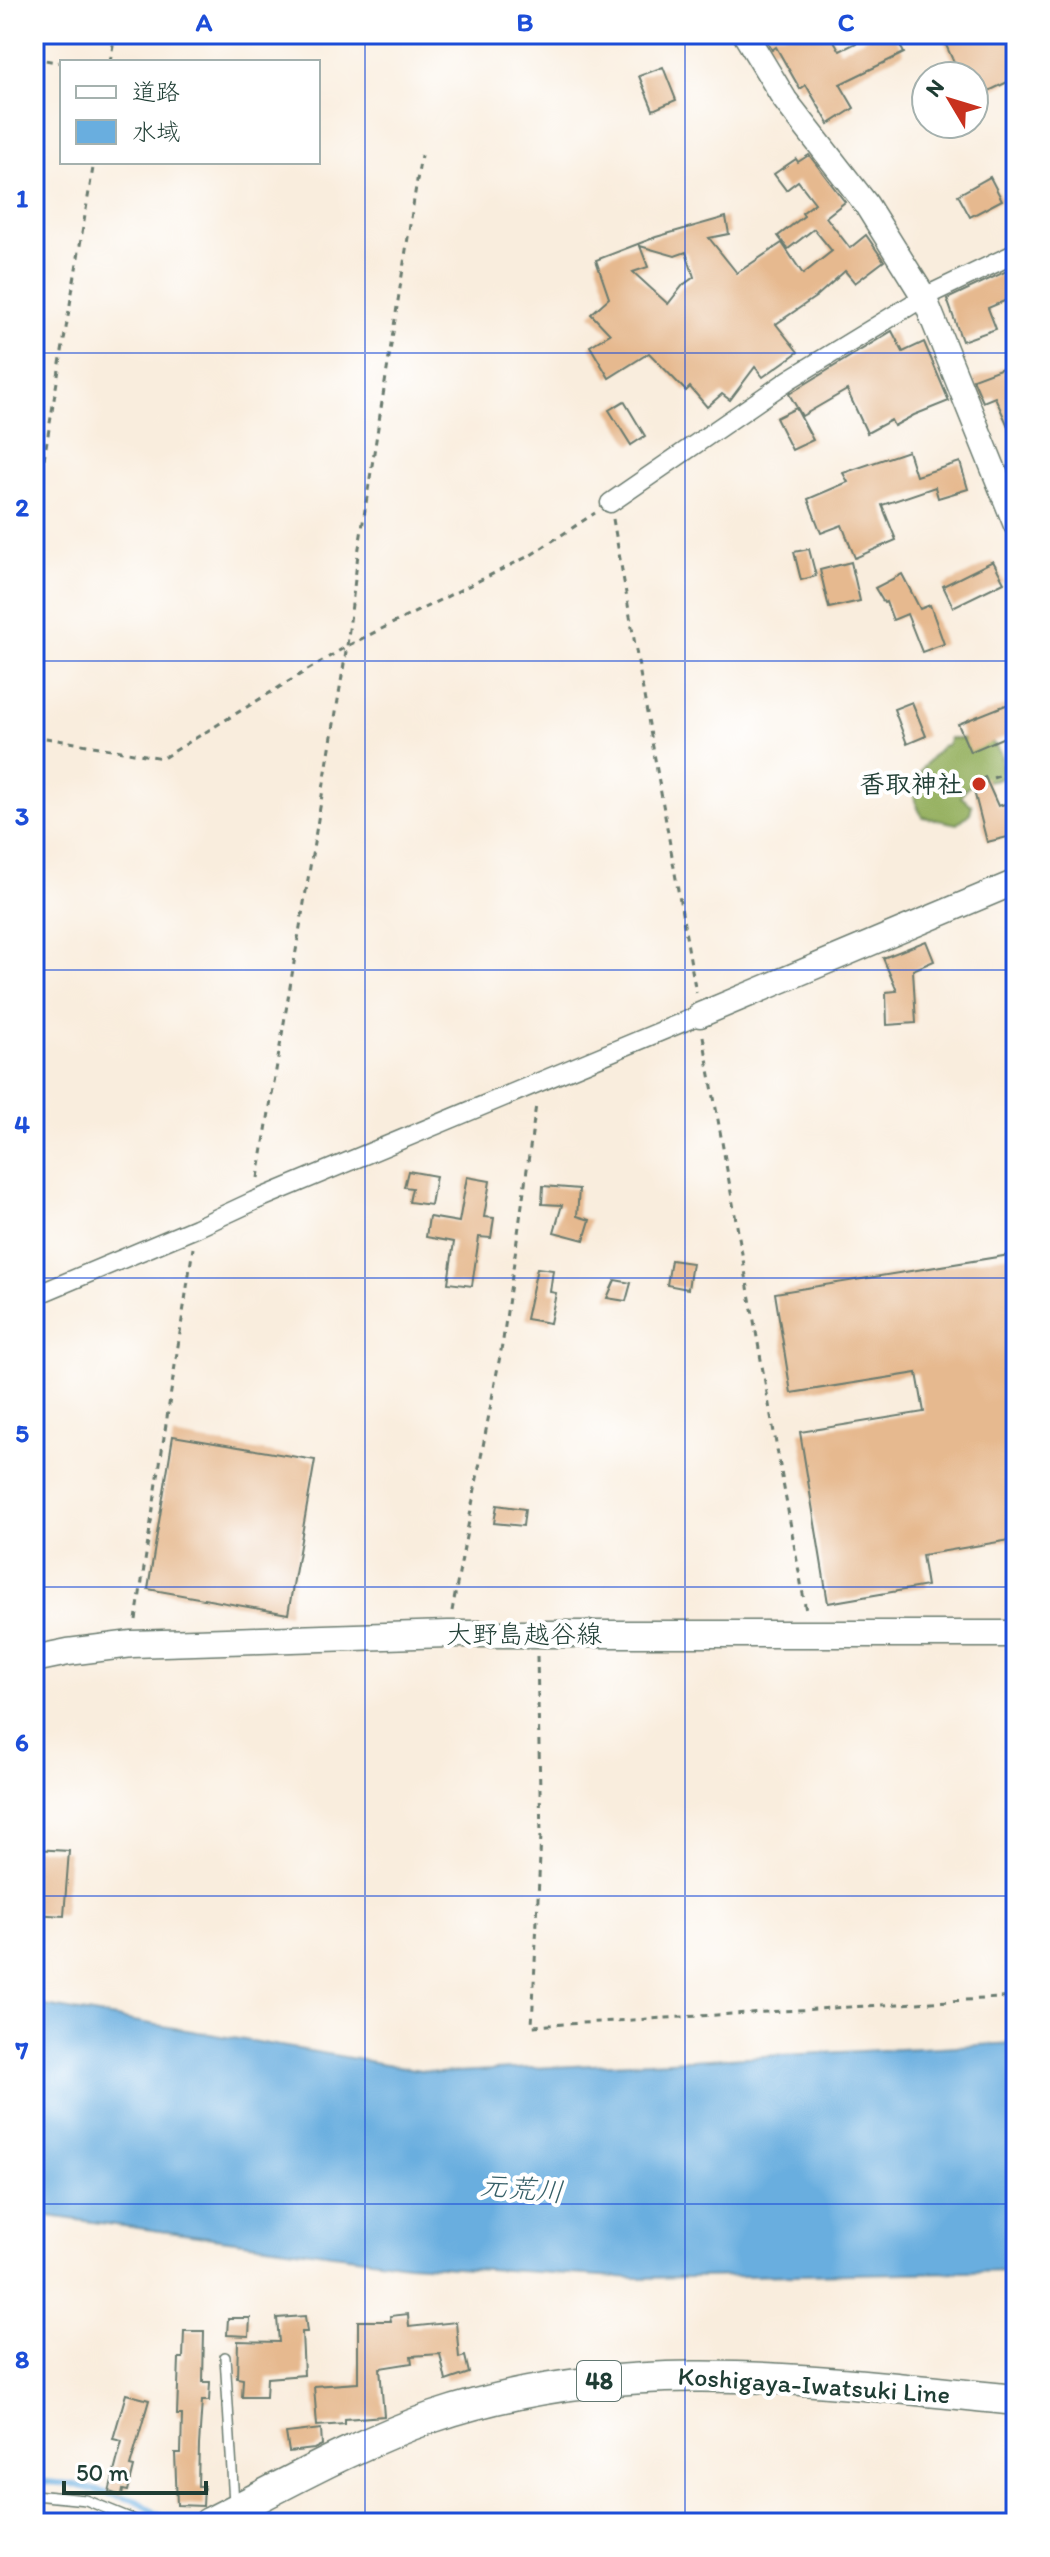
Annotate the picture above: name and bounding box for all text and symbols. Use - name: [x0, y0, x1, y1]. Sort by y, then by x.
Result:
- text: A: [195, 6, 213, 38]
- text: B: [517, 6, 534, 38]
- text: C: [838, 6, 855, 38]
- legend: [60, 60, 320, 164]
- north arrow: [910, 60, 990, 140]
- text: N: [919, 74, 950, 102]
- text: 道路: [132, 77, 180, 106]
- text: 水域: [132, 117, 180, 146]
- text: 1: [16, 182, 28, 214]
- text: 2: [15, 491, 29, 523]
- place label: 香取神社: [859, 768, 963, 800]
- marker: 香取神社: [970, 775, 988, 793]
- text: 3: [15, 800, 29, 832]
- text: 4: [14, 1108, 30, 1140]
- text: 5: [15, 1417, 29, 1449]
- street label: 大野島越谷線: [446, 1618, 602, 1650]
- text: 6: [15, 1726, 29, 1758]
- text: 7: [15, 2034, 29, 2066]
- water label: 元荒川: [479, 2167, 565, 2209]
- text: 8: [15, 2343, 29, 2375]
- street label: Koshigaya-Iwatsuki Line: [677, 2360, 951, 2410]
- road number: 48: [577, 2361, 621, 2401]
- scale bar: [64, 2445, 206, 2495]
- text: 50 m: [76, 2458, 129, 2487]

